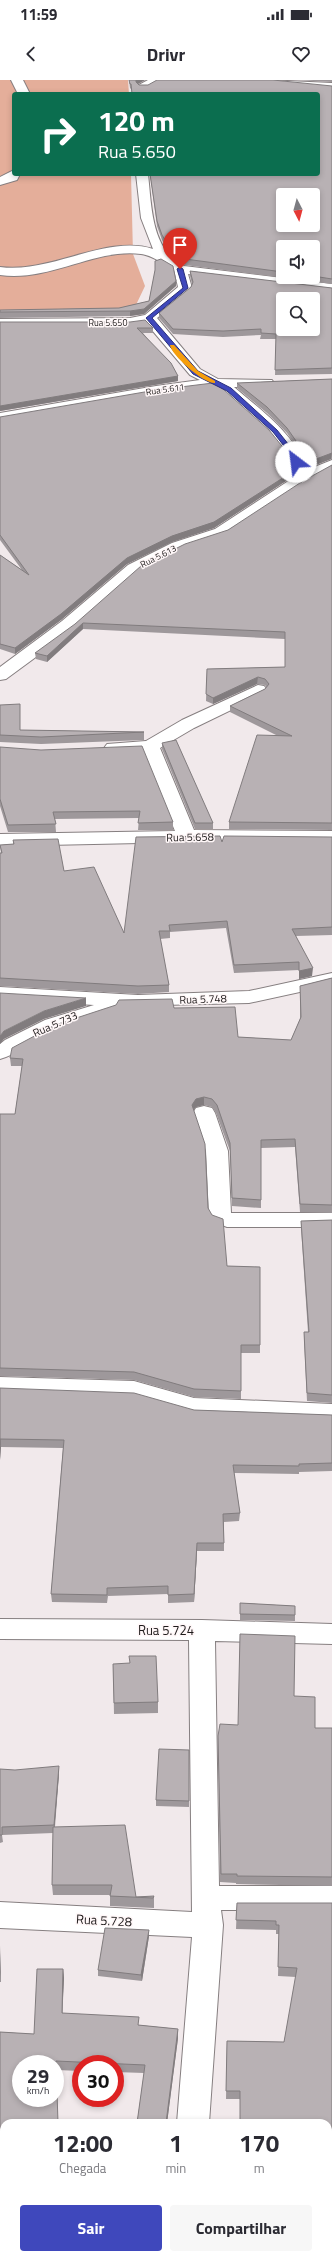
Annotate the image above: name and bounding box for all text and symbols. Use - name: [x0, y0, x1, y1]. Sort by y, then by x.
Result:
- text: 11:59: [20, 3, 57, 26]
- text: Drivr: [147, 41, 185, 68]
- icon: back: [20, 43, 42, 65]
- icon: heart: [290, 43, 312, 65]
- text: 120 m: [98, 99, 175, 142]
- icon: right: [32, 108, 84, 160]
- text: Rua 5.650: [98, 138, 176, 165]
- north arrow: [276, 188, 320, 232]
- map controls: [276, 188, 320, 336]
- pin: [163, 228, 197, 269]
- icon: arrive: [169, 234, 191, 256]
- button: sound: [276, 240, 320, 284]
- button: search: [276, 292, 320, 336]
- street label: Rua 5.650: [89, 316, 127, 329]
- street label: Rua 5.611: [145, 380, 185, 398]
- position arrow: [275, 441, 317, 483]
- street label: Rua 5.613: [138, 541, 178, 571]
- street label: Rua 5.658: [166, 829, 214, 845]
- street label: Rua 5.748: [179, 990, 227, 1008]
- street label: Rua 5.733: [30, 1007, 80, 1041]
- street label: Rua 5.724: [138, 1620, 194, 1640]
- street label: Rua 5.728: [75, 1909, 133, 1931]
- speed limit sign: 30: [72, 2055, 124, 2107]
- text: 29: [27, 2060, 49, 2091]
- text: km/h: [27, 2083, 49, 2098]
- text: 12:00: [53, 2125, 113, 2161]
- text: 1: [169, 2125, 183, 2161]
- text: 170: [239, 2125, 279, 2161]
- text: Chegada: [59, 2158, 106, 2178]
- text: min: [165, 2158, 186, 2178]
- text: m: [254, 2158, 265, 2178]
- button: Sair: [20, 2205, 162, 2251]
- button: Compartilhar: [170, 2205, 312, 2251]

